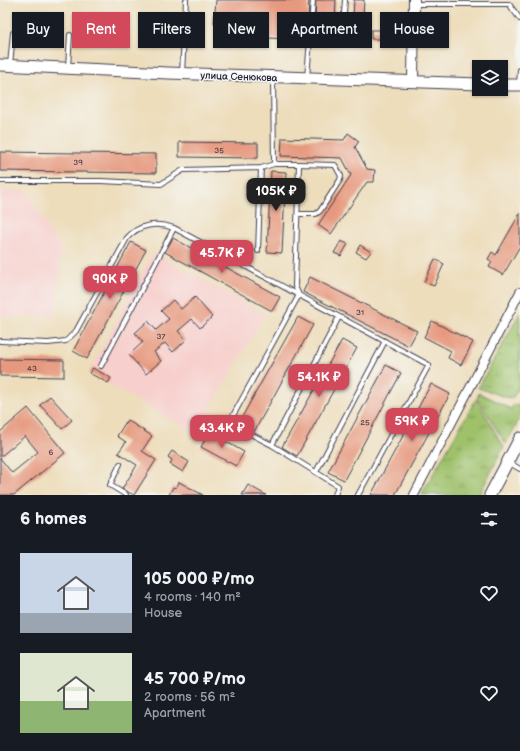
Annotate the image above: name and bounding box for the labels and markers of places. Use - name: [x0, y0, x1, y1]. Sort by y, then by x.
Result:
- pin: 105K ₽: [243, 178, 309, 212]
- pin: 45.7K ₽: [185, 240, 259, 274]
- pin: 90K ₽: [82, 266, 138, 300]
- pin: 54.1K ₽: [282, 364, 356, 398]
- pin: 59K ₽: [384, 408, 440, 442]
- pin: 43.4K ₽: [185, 415, 259, 449]

